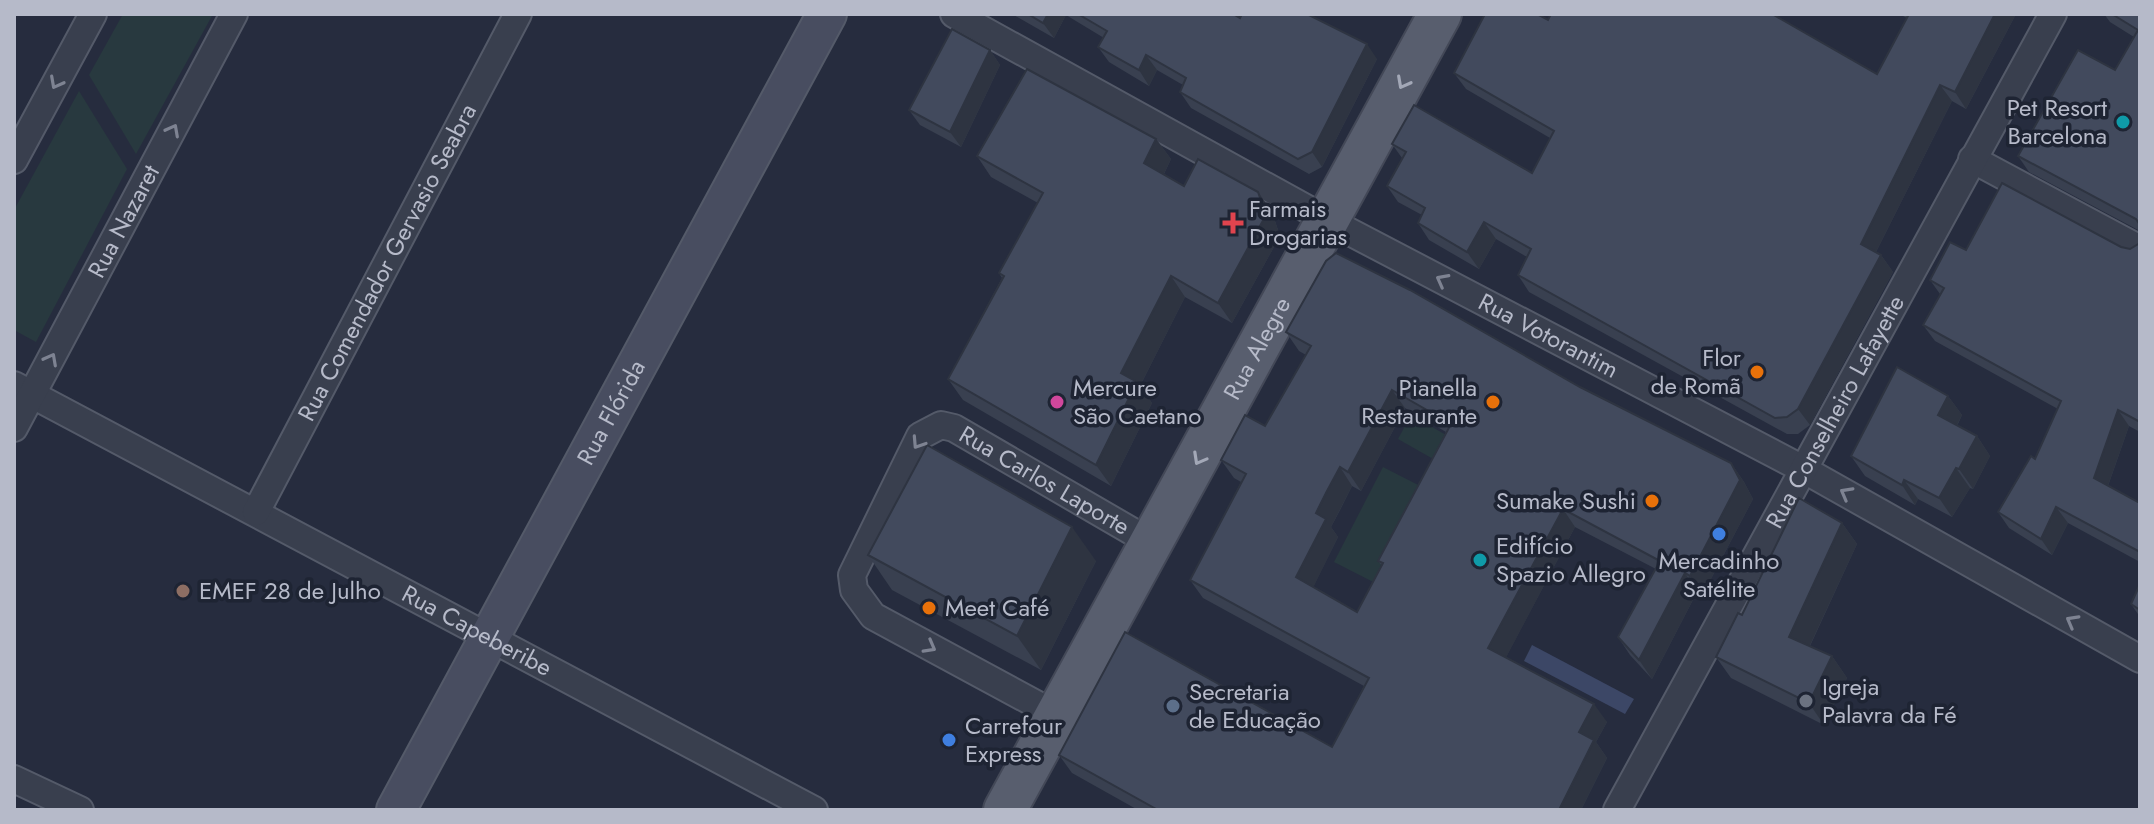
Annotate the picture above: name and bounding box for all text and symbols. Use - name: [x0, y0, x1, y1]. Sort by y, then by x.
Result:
- one-way arrow: [50, 74, 66, 88]
- one-way arrow: [1398, 74, 1413, 89]
- place label: Pet Resort Barcelona: [2007, 90, 2107, 153]
- street label: Rua Comendador Gervasio Seabra: [289, 97, 485, 427]
- marker: Pet Resort Barcelona: [2114, 113, 2132, 131]
- one-way arrow: [163, 123, 178, 138]
- street label: Rua Nazaret: [79, 158, 168, 284]
- place label: Farmais Drogarias: [1249, 191, 1347, 254]
- marker: Farmais Drogarias: [1224, 214, 1242, 232]
- one-way arrow: [1436, 274, 1451, 289]
- street label: Rua Votorantim: [1472, 284, 1625, 387]
- street label: Rua Conselheiro Lafayette: [1757, 289, 1913, 535]
- street label: Rua Alegre: [1214, 290, 1299, 406]
- place label: Flor de Romã: [1651, 340, 1742, 403]
- one-way arrow: [41, 353, 56, 368]
- street label: Rua Flórida: [568, 353, 654, 471]
- marker: Flor de Romã: [1748, 363, 1766, 381]
- place label: Mercure São Caetano: [1073, 370, 1201, 433]
- place label: Pianella Restaurante: [1361, 370, 1477, 433]
- marker: Mercure São Caetano: [1048, 393, 1066, 411]
- marker: Pianella Restaurante: [1484, 393, 1502, 411]
- street label: Rua Carlos Laporte: [953, 417, 1137, 543]
- one-way arrow: [913, 435, 928, 449]
- one-way arrow: [1193, 450, 1208, 465]
- place label: Sumake Sushi: [1496, 483, 1636, 518]
- one-way arrow: [1840, 487, 1854, 503]
- marker: Sumake Sushi: [1643, 492, 1661, 510]
- marker: Mercadinho Satélite: [1710, 525, 1728, 543]
- place label: Edifício Spazio Allegro: [1496, 528, 1646, 591]
- place label: Mercadinho Satélite: [1659, 543, 1779, 606]
- marker: Edifício Spazio Allegro: [1471, 551, 1489, 569]
- place label: EMEF 28 de Julho: [199, 573, 381, 608]
- street label: Rua Capeberibe: [396, 576, 558, 685]
- marker: EMEF 28 de Julho: [174, 582, 192, 600]
- place label: Meet Café: [945, 590, 1049, 625]
- marker: Meet Café: [920, 599, 938, 617]
- one-way arrow: [2066, 615, 2080, 630]
- one-way arrow: [922, 637, 936, 652]
- place label: Igreja Palavra da Fé: [1822, 669, 1957, 732]
- place label: Secretaria de Educação: [1189, 674, 1321, 737]
- marker: Igreja Palavra da Fé: [1797, 692, 1815, 710]
- marker: Secretaria de Educação: [1164, 697, 1182, 715]
- place label: Carrefour Express: [965, 708, 1063, 771]
- marker: Carrefour Express: [940, 731, 958, 749]

